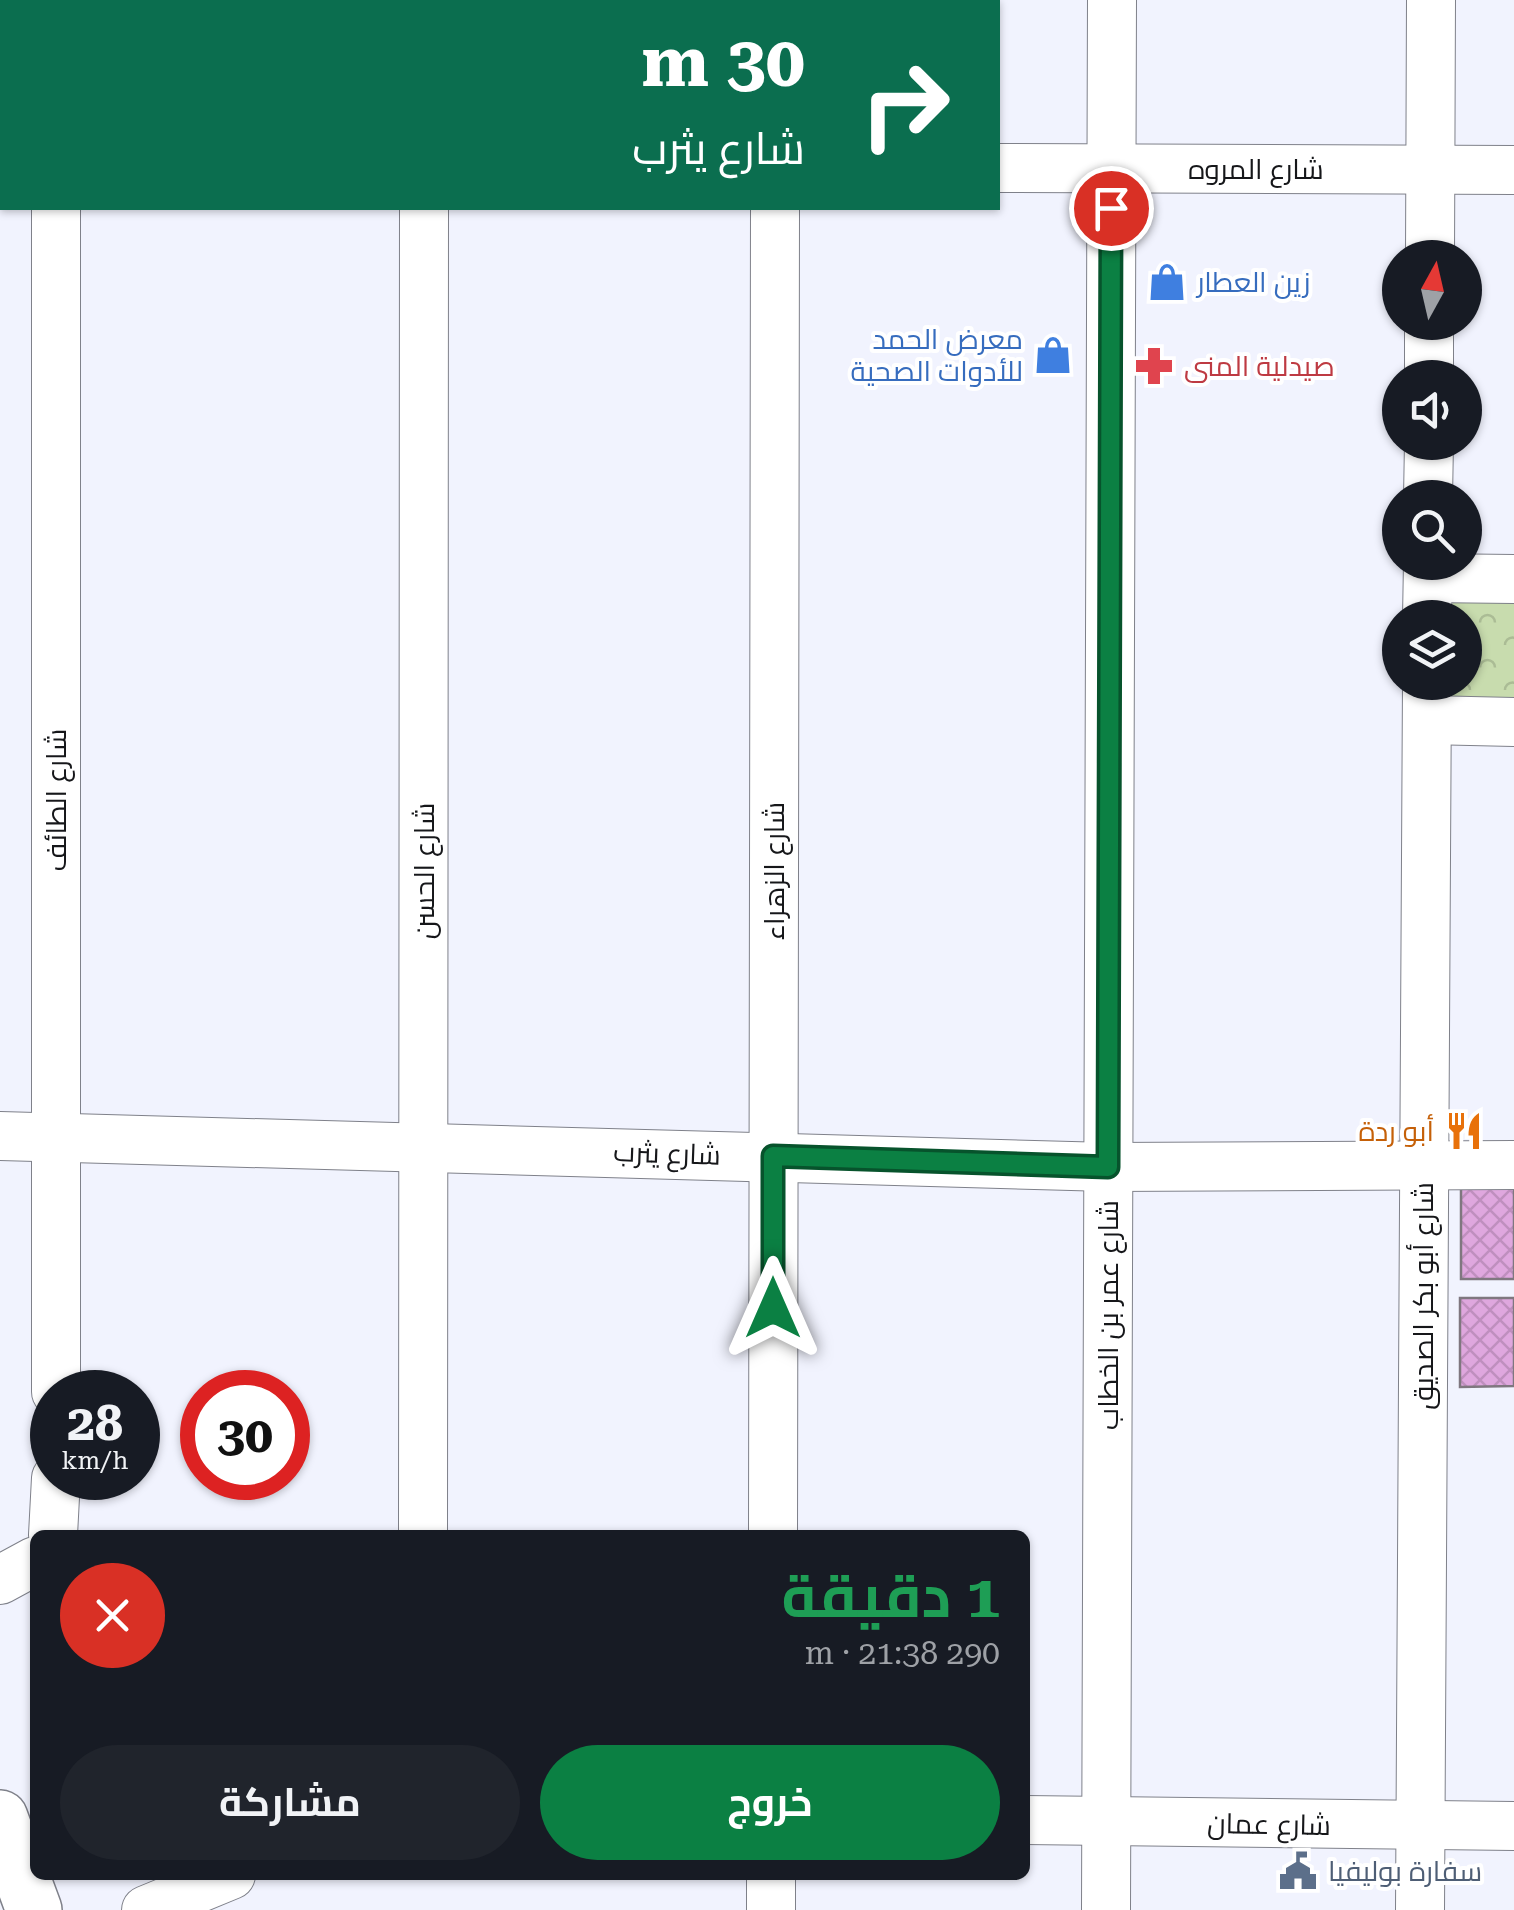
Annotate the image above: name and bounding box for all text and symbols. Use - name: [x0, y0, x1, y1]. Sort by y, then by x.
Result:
- text: 30 m: [641, 21, 805, 103]
- icon: right: [840, 40, 970, 170]
- text: شارع يثرب: [632, 122, 805, 175]
- street label: شارع المروه: [1188, 153, 1324, 188]
- pin: [1069, 166, 1154, 251]
- icon: arrive: [1084, 181, 1139, 236]
- north arrow: [1382, 240, 1482, 340]
- map controls: [1382, 240, 1482, 700]
- shop icon: زين العطار: [1146, 261, 1188, 303]
- place label: زين العطار: [1195, 266, 1310, 299]
- place label: معرض الحمد للأدوات الصحية: [851, 323, 1023, 388]
- shop icon: معرض الحمد للأدوات الصحية: [1032, 334, 1074, 376]
- pharmacy icon: صيدلية المنى: [1133, 345, 1175, 387]
- place label: صيدلية المنى: [1184, 350, 1335, 383]
- button: sound: [1382, 360, 1482, 460]
- button: search: [1382, 480, 1482, 580]
- button: layers: [1382, 600, 1482, 700]
- street label: شارع الطائف: [40, 729, 75, 871]
- street label: شارع الزهراء: [758, 802, 793, 940]
- street label: شارع الحسن: [408, 803, 443, 939]
- restaurant icon: أبو ردة: [1443, 1110, 1485, 1152]
- place label: أبو ردة: [1358, 1114, 1434, 1148]
- street label: شارع يثرب: [613, 1135, 721, 1174]
- street label: شارع أبو بكر الصديق: [1406, 1182, 1442, 1410]
- street label: شارع عمر بن الخطاب: [1092, 1200, 1127, 1430]
- position arrow: [721, 1256, 825, 1360]
- speed limit sign: 30: [180, 1370, 310, 1500]
- text: 28: [67, 1394, 123, 1452]
- text: km/h: [62, 1446, 128, 1475]
- text: 1 دقيقة: [782, 1561, 1000, 1632]
- button: close: [60, 1563, 165, 1668]
- text: 290 m · 21:38: [805, 1634, 1000, 1672]
- button: مشاركة: [60, 1745, 520, 1860]
- button: خروج: [540, 1745, 1000, 1860]
- street label: شارع عمان: [1207, 1807, 1331, 1844]
- public building icon: سفارة بوليفيا: [1277, 1850, 1319, 1892]
- place label: سفارة بوليفيا: [1328, 1855, 1482, 1888]

